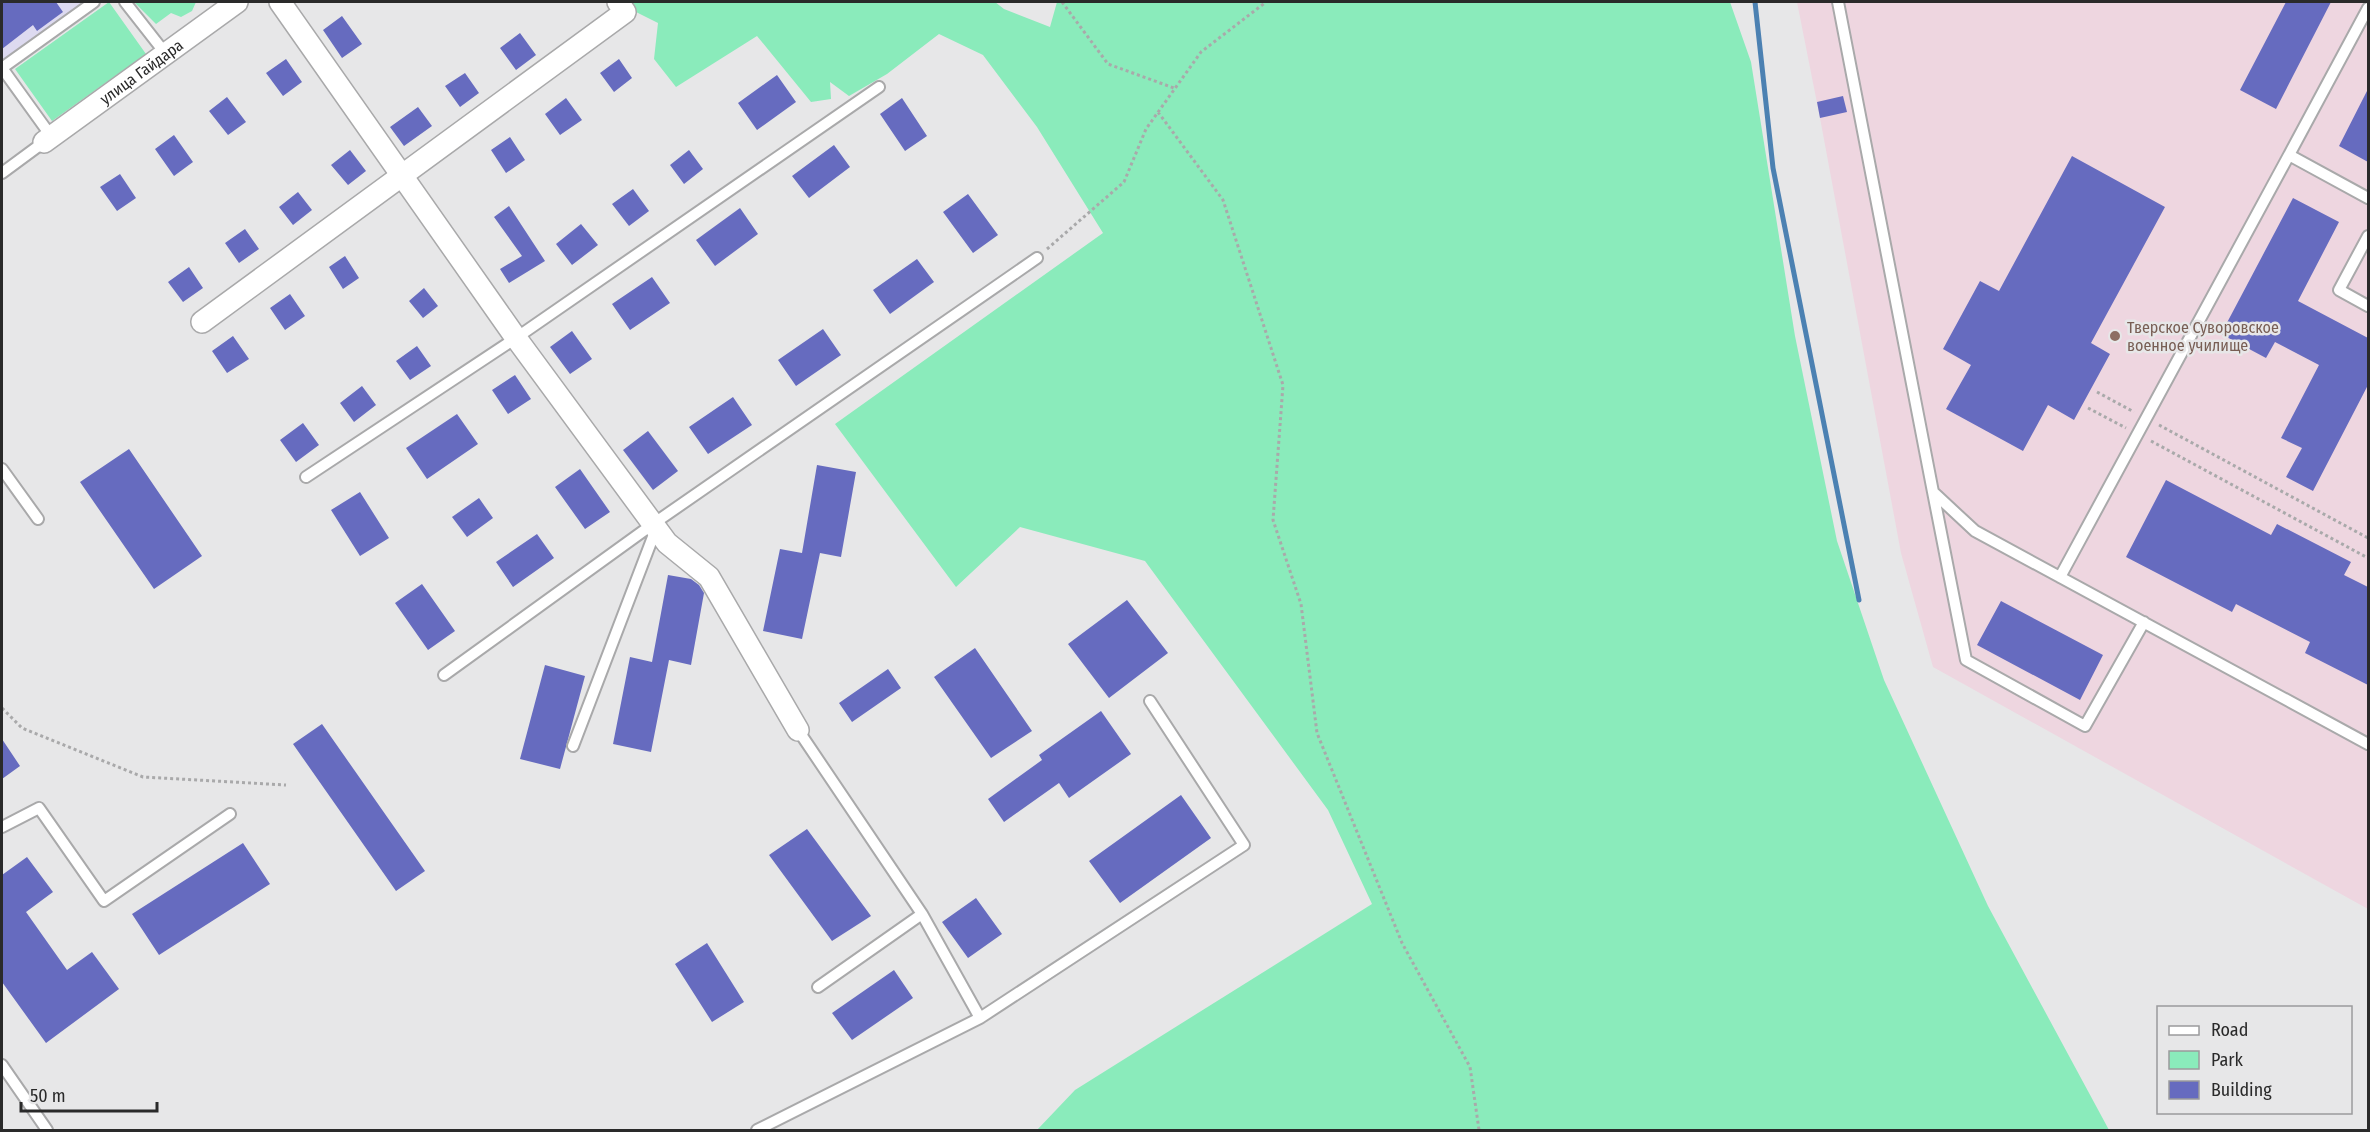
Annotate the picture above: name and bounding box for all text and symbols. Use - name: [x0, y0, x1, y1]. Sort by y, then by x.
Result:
- street label: улица Гайдара: [96, 35, 187, 108]
- place label: Тверское Суворовское военное училище: [2127, 318, 2279, 355]
- marker: Тверское Суворовское военное училище: [2108, 329, 2122, 343]
- legend: [2157, 1006, 2352, 1114]
- text: Road: [2211, 1019, 2248, 1041]
- text: Park: [2211, 1049, 2244, 1071]
- scale bar: [21, 1075, 158, 1113]
- text: Building: [2211, 1079, 2272, 1101]
- text: 50 m: [30, 1085, 66, 1107]

